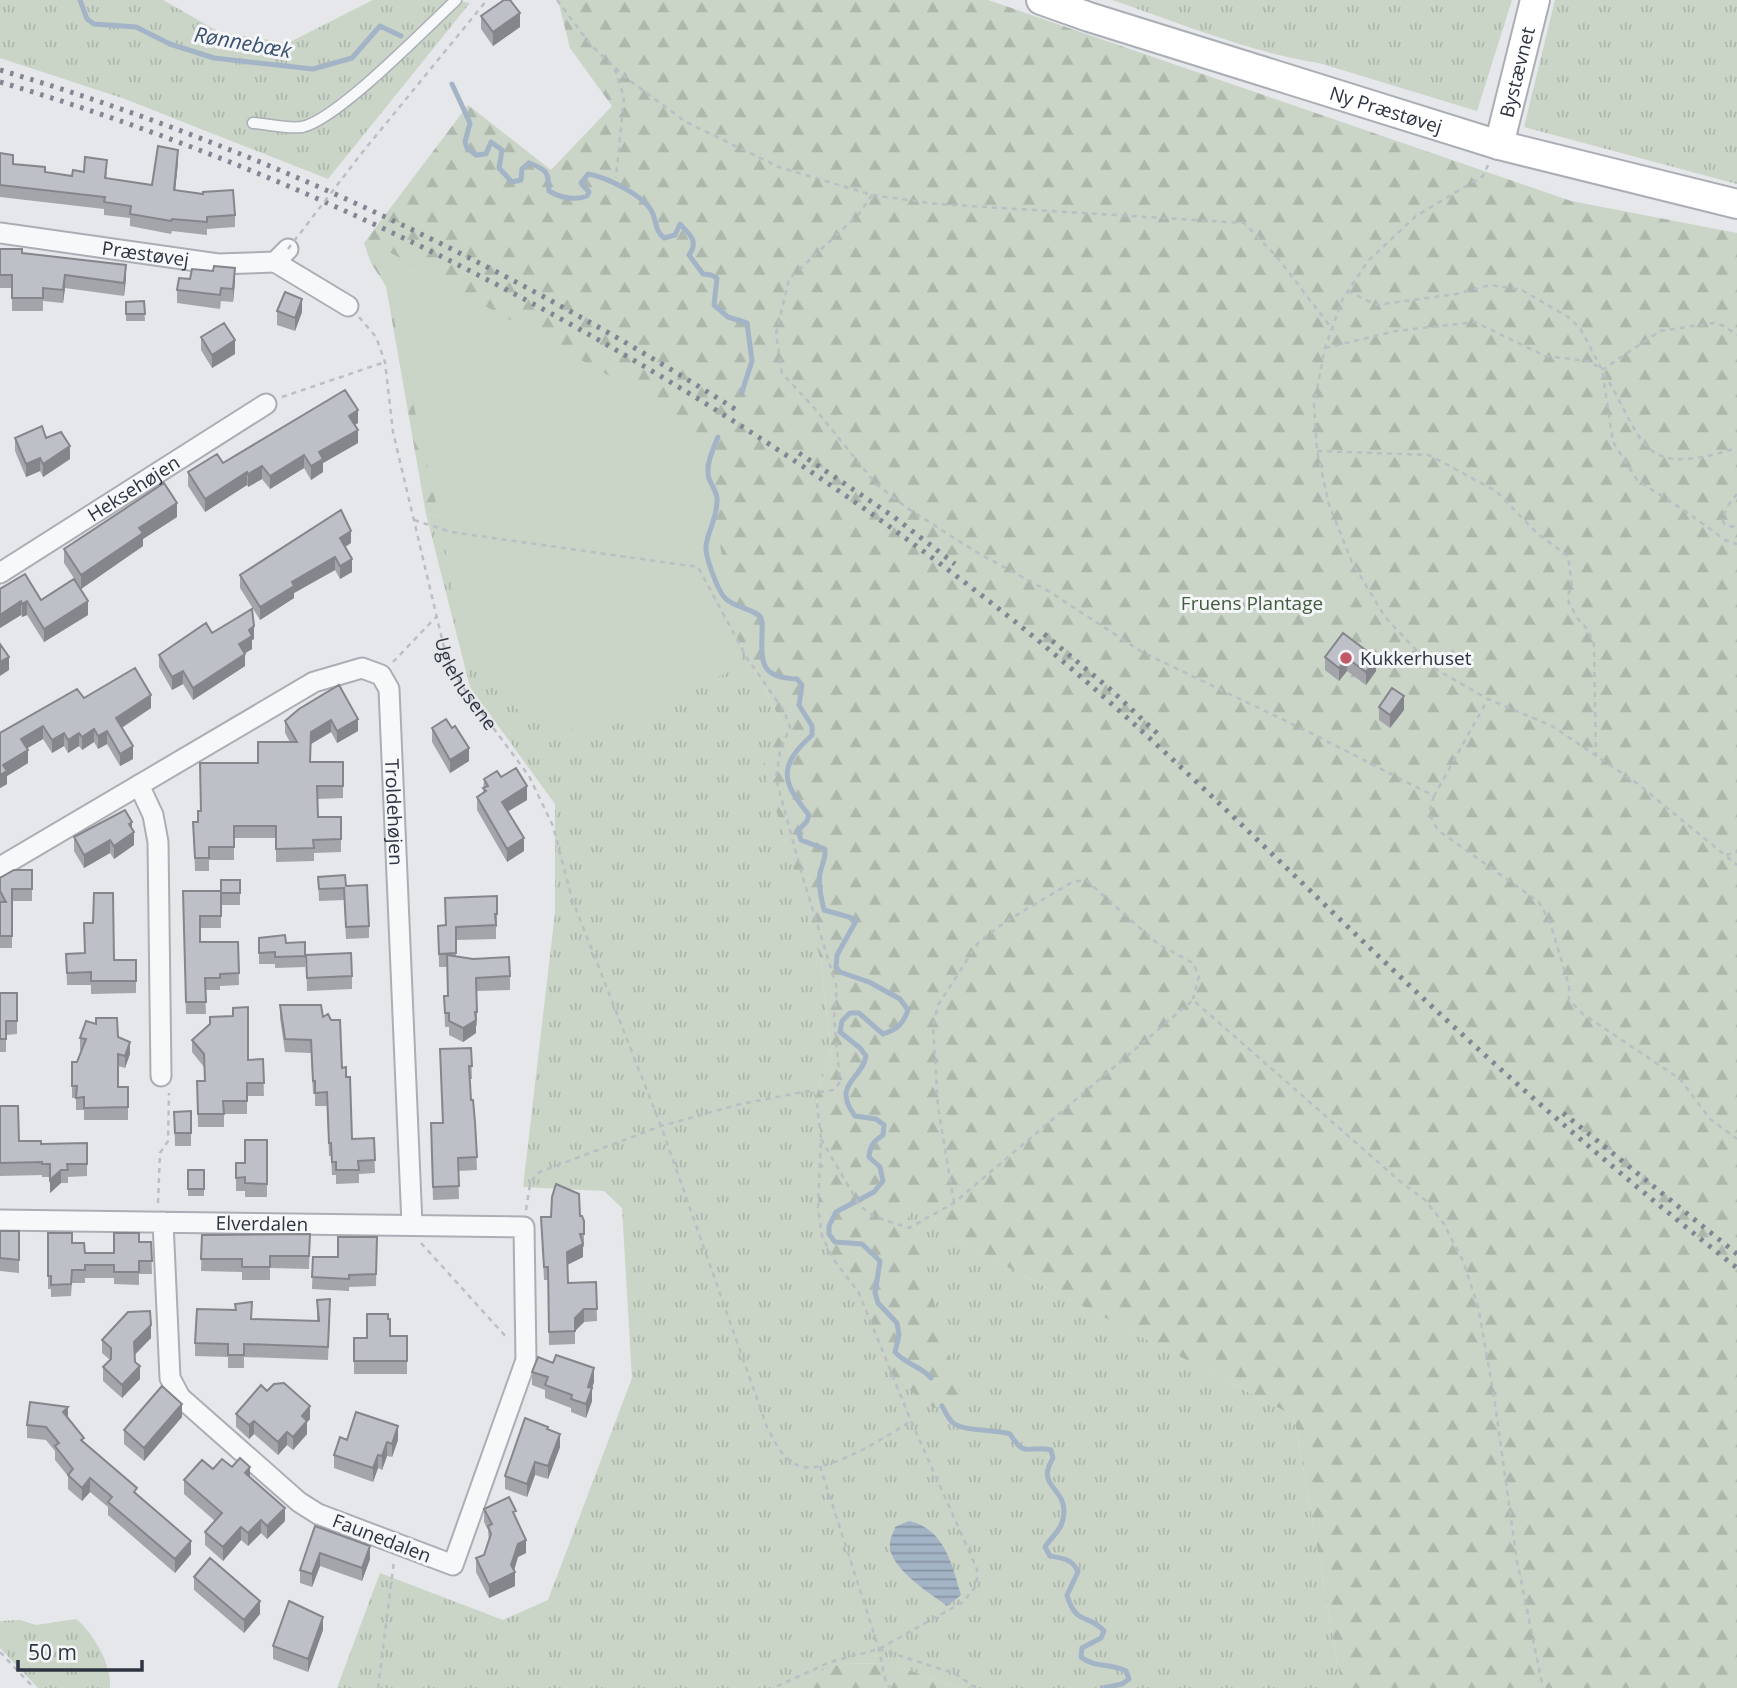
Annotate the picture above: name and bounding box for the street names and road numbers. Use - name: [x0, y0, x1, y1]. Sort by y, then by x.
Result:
- street label: Bystævnet: [1493, 24, 1541, 120]
- street label: Ny Præstøvej: [1326, 80, 1445, 139]
- street label: Præstøvej: [100, 235, 191, 273]
- street label: Heksehøjen: [82, 449, 184, 527]
- street label: Uglehusene: [429, 635, 503, 735]
- street label: Troldehøjen: [379, 758, 410, 866]
- street label: Elverdalen: [216, 1210, 308, 1237]
- street label: Faunedalen: [329, 1507, 435, 1569]

